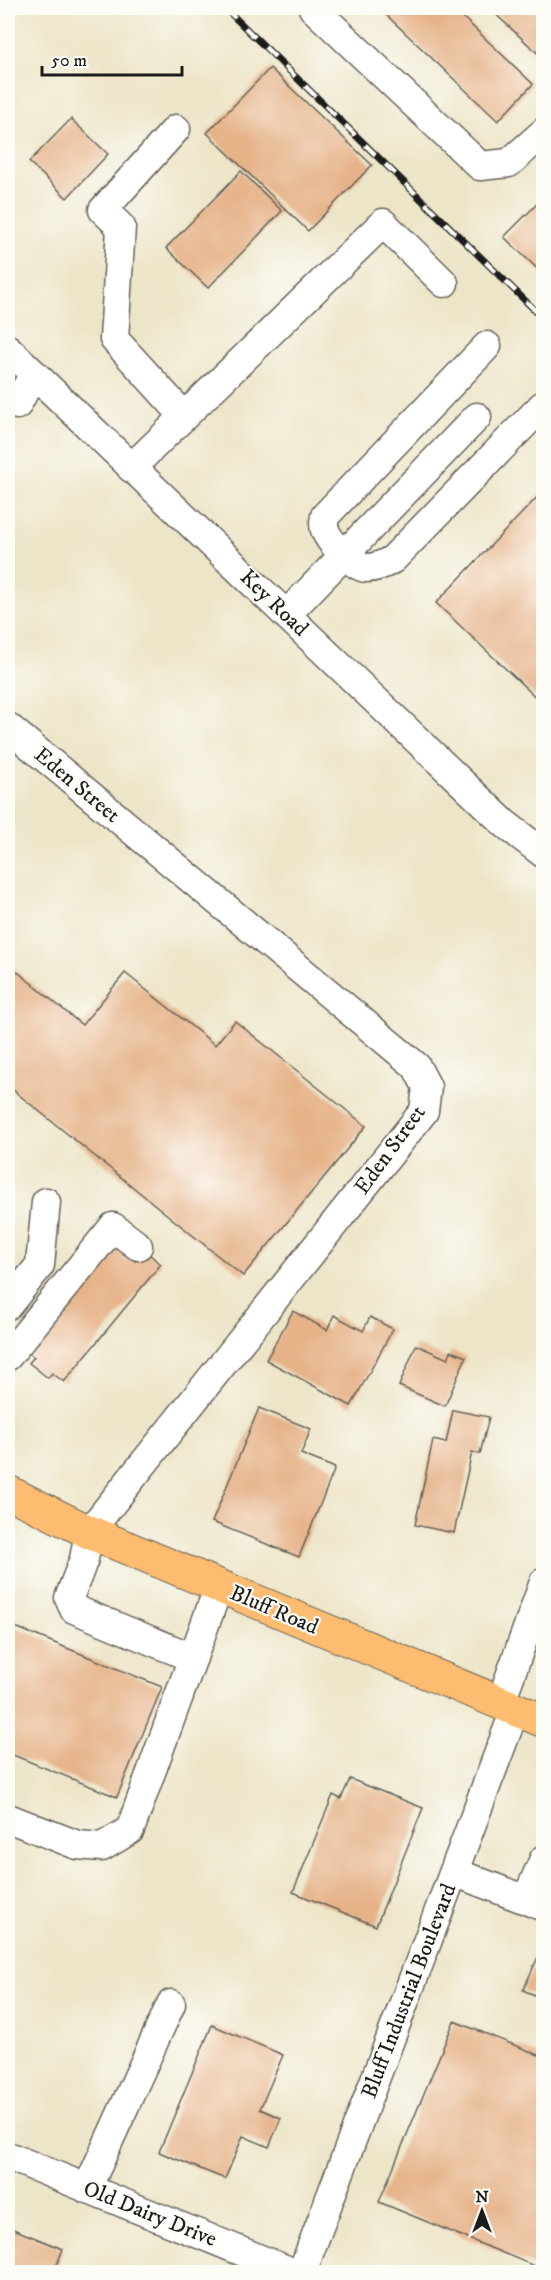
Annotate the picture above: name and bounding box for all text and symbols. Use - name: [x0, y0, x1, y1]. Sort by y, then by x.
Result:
- scale bar: [42, 39, 182, 77]
- text: 50 m: [51, 50, 87, 72]
- street label: Key Road: [234, 564, 314, 642]
- street label: Eden Street: [29, 741, 125, 829]
- street label: Eden Street: [349, 1100, 431, 1200]
- street label: Bluff Road: [226, 1579, 322, 1641]
- street label: Bluff Industrial Boulevard: [356, 1880, 462, 2102]
- street label: Old Dairy Drive: [79, 2175, 221, 2253]
- north arrow: [452, 2181, 512, 2241]
- text: N: [475, 2187, 489, 2207]

